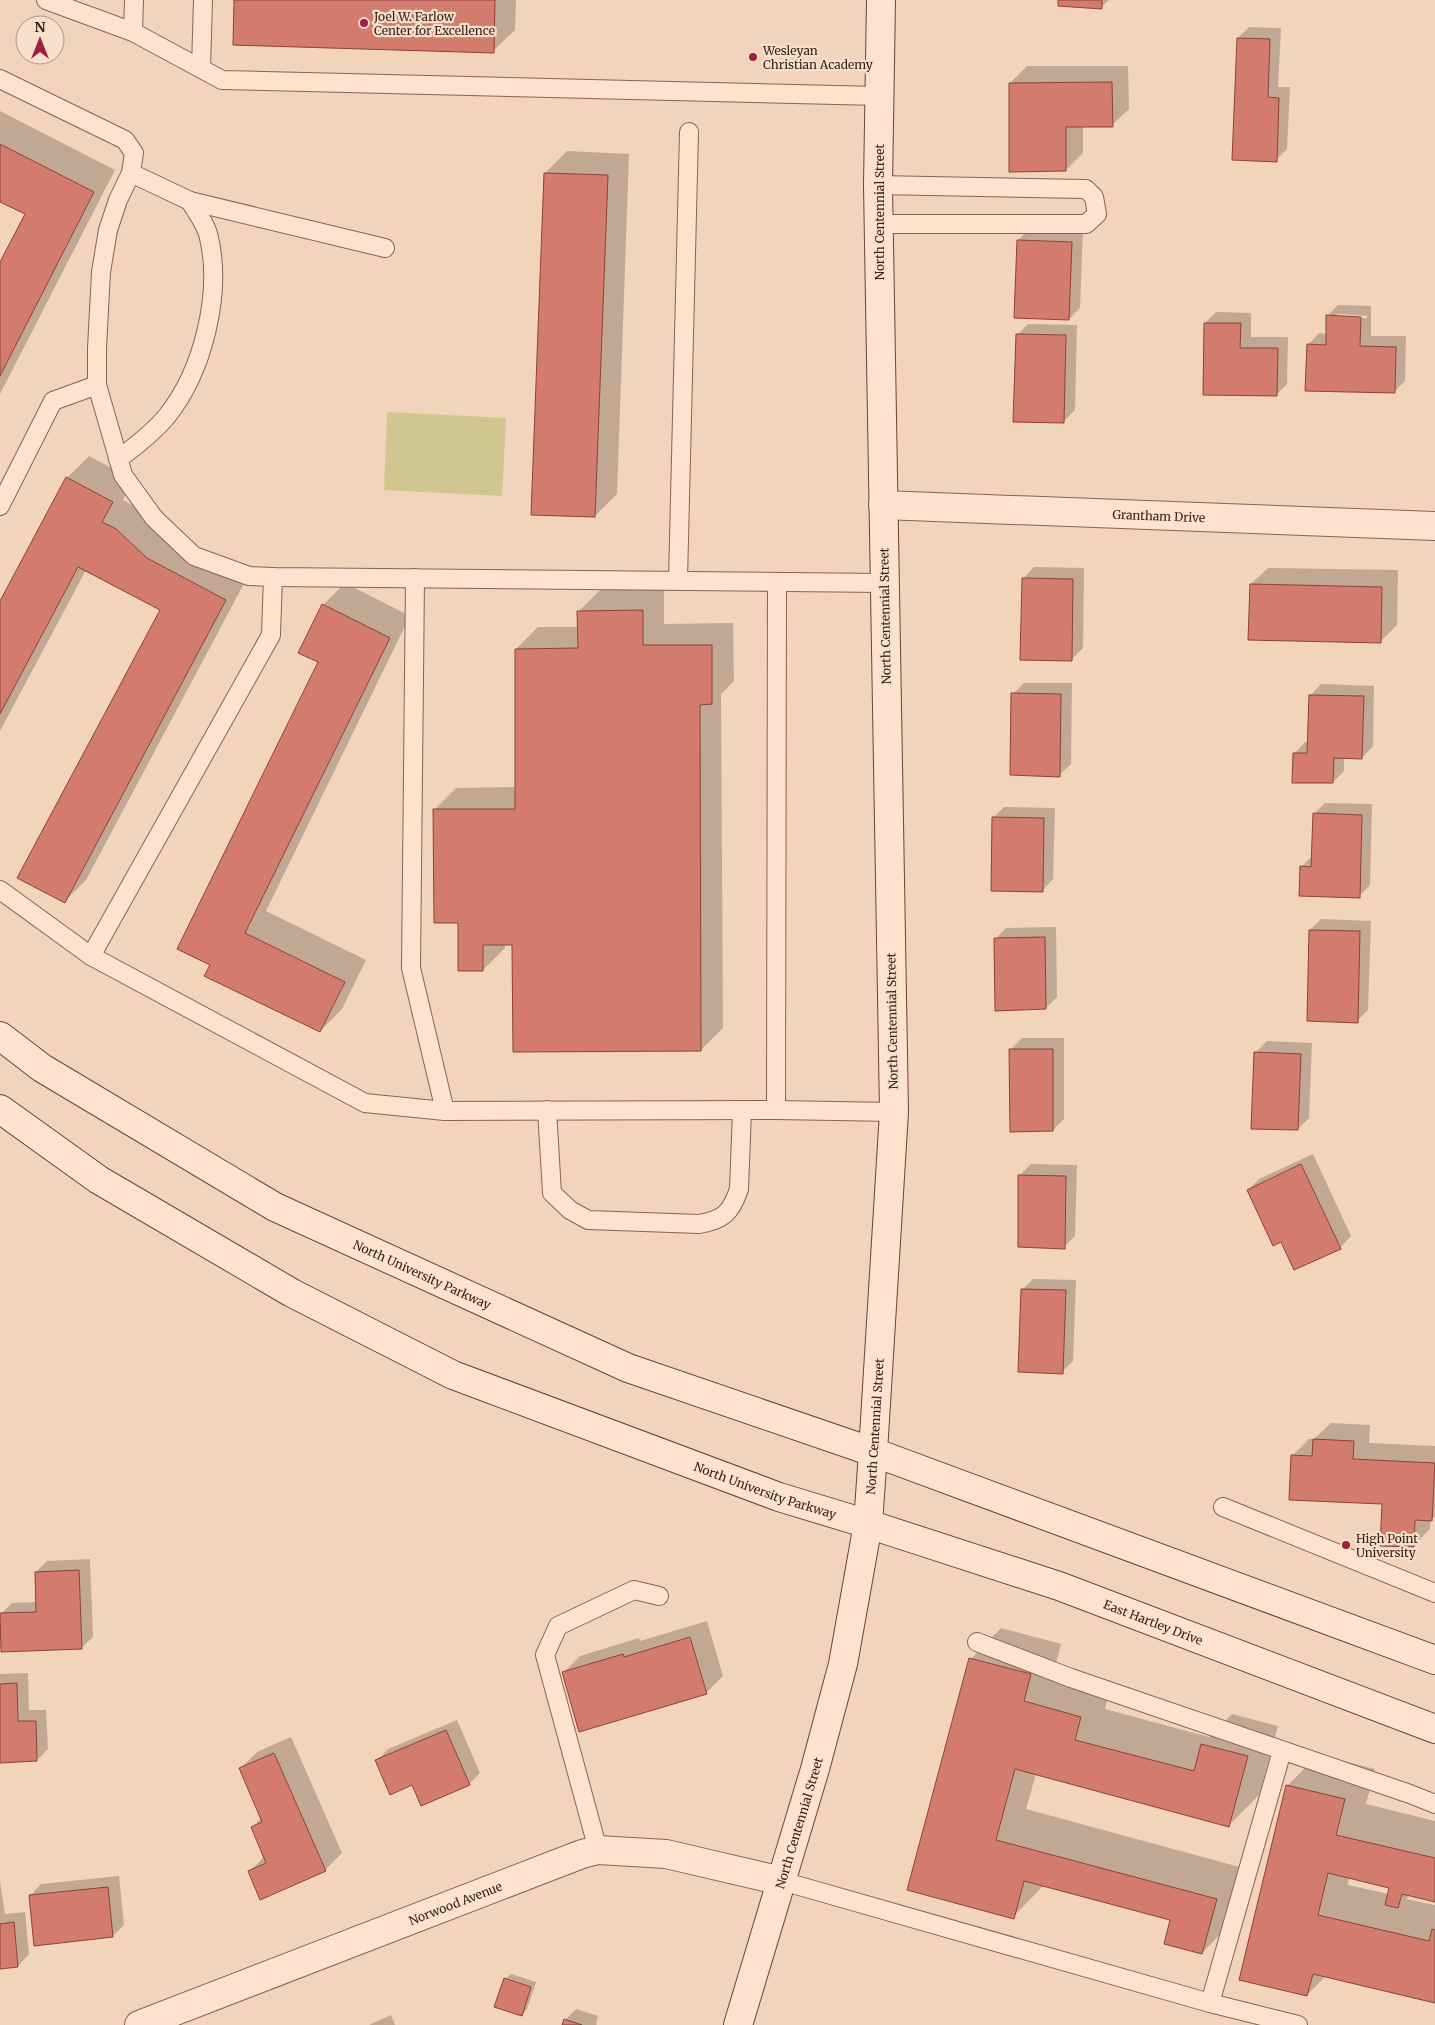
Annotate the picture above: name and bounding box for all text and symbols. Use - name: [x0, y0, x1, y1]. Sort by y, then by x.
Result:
- place label: Joel W. Farlow Center for Excellence: [373, 9, 495, 38]
- north arrow: [15, 15, 65, 65]
- marker: Joel W. Farlow Center for Excellence: [358, 17, 370, 29]
- text: N: [34, 18, 46, 36]
- place label: Wesleyan Christian Academy: [762, 43, 873, 72]
- marker: Wesleyan Christian Academy: [747, 51, 759, 63]
- street label: North Centennial Street: [872, 143, 887, 280]
- street label: Grantham Drive: [1112, 506, 1206, 525]
- street label: North Centennial Street: [876, 547, 894, 684]
- street label: North Centennial Street: [883, 952, 901, 1089]
- street label: North University Parkway: [351, 1236, 493, 1312]
- street label: North Centennial Street: [863, 1357, 886, 1495]
- street label: North University Parkway: [692, 1458, 838, 1521]
- place label: High Point University: [1356, 1531, 1418, 1560]
- marker: High Point University: [1340, 1539, 1352, 1551]
- street label: East Hartley Drive: [1102, 1596, 1205, 1648]
- street label: North Centennial Street: [772, 1755, 825, 1891]
- street label: Norwood Avenue: [406, 1878, 504, 1928]

